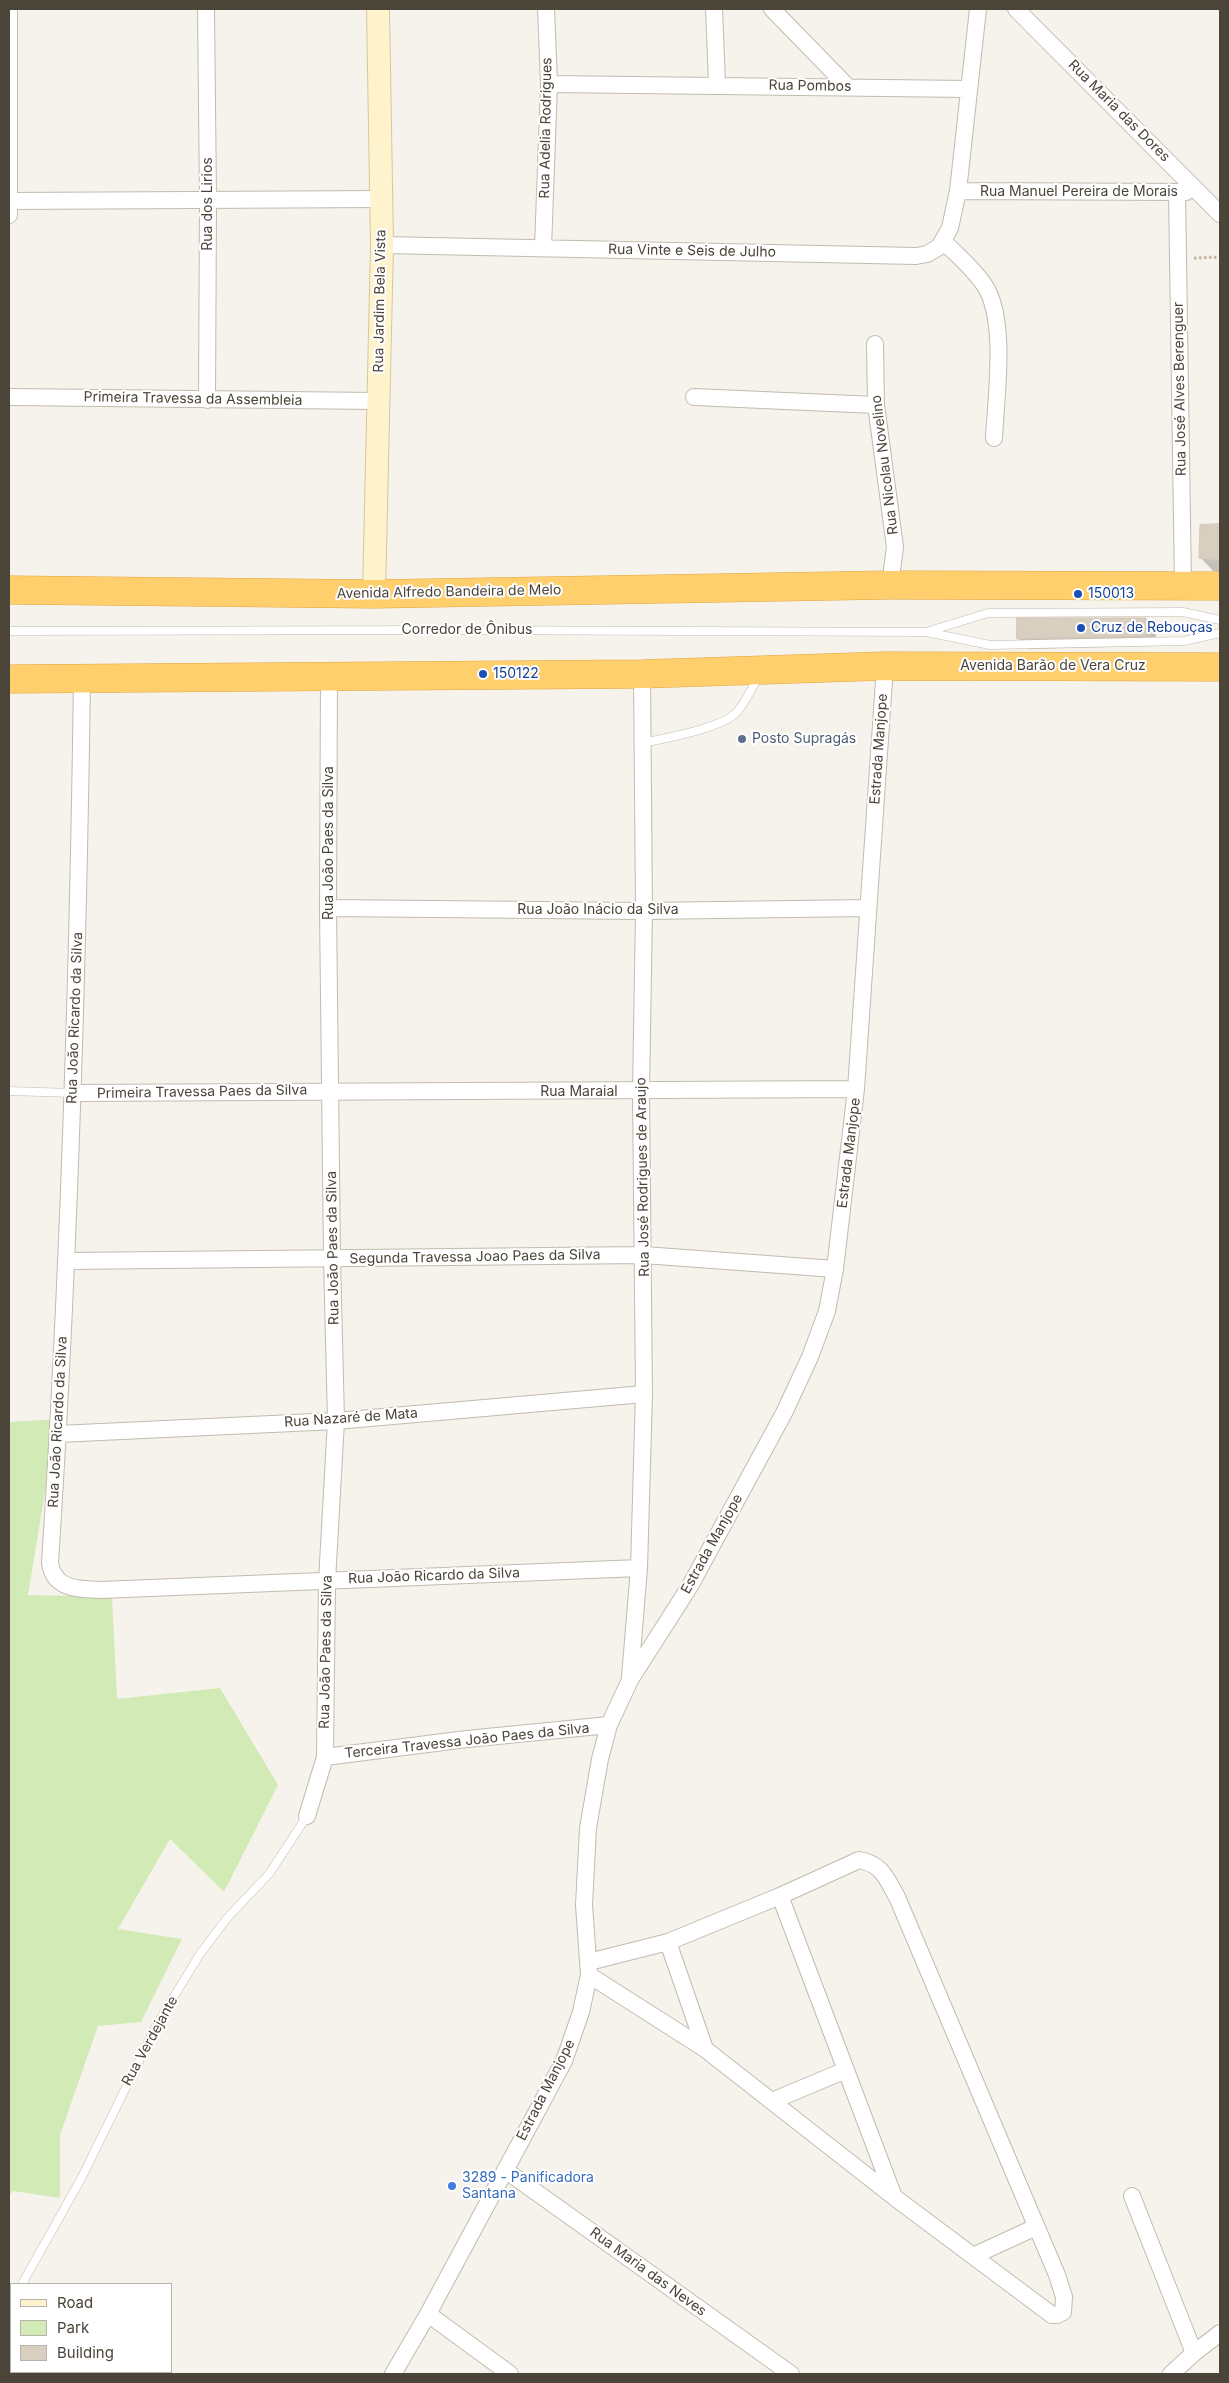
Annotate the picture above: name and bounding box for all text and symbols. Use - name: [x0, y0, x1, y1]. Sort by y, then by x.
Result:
- street label: Rua Adelia Rodrigues: [536, 57, 556, 199]
- street label: Rua Maria das Dores: [1065, 57, 1173, 165]
- street label: Rua Pombos: [768, 77, 852, 95]
- street label: Rua dos Lirios: [200, 157, 216, 251]
- street label: Rua Manuel Pereira de Morais: [980, 184, 1178, 200]
- street label: Rua Jardim Bela Vista: [370, 229, 390, 373]
- street label: Rua Vinte e Seis de Julho: [608, 241, 776, 261]
- street label: Rua José Alves Berenguer: [1170, 302, 1190, 476]
- street label: Primeira Travessa da Assembleia: [83, 389, 303, 409]
- street label: Rua Nicolau Novelino: [868, 394, 902, 536]
- street label: Avenida Alfredo Bandeira de Melo: [337, 582, 561, 602]
- place label: 150013: [1088, 586, 1134, 602]
- marker: 150013: [1072, 588, 1084, 600]
- place label: Cruz de Rebouças: [1091, 620, 1213, 636]
- street label: Corredor de Ônibus: [402, 622, 532, 638]
- marker: Cruz de Rebouças: [1075, 622, 1087, 634]
- street label: Avenida Barão de Vera Cruz: [960, 658, 1146, 674]
- place label: 150122: [493, 666, 539, 682]
- marker: 150122: [477, 668, 489, 680]
- street label: Estrada Manjope: [867, 693, 891, 805]
- place label: Posto Supragás: [752, 731, 856, 747]
- marker: Posto Supragás: [736, 733, 748, 745]
- street label: Rua João Paes da Silva: [321, 766, 337, 920]
- street label: Rua João Inácio da Silva: [517, 902, 679, 918]
- street label: Rua João Ricardo da Silva: [64, 932, 86, 1104]
- street label: Rua José Rodrigues de Araujo: [633, 1077, 653, 1277]
- street label: Primeira Travessa Paes da Silva: [97, 1082, 307, 1102]
- street label: Rua Maraial: [540, 1084, 618, 1100]
- street label: Estrada Manjope: [834, 1097, 864, 1209]
- street label: Rua João Paes da Silva: [323, 1171, 343, 1325]
- street label: Segunda Travessa Joao Paes da Silva: [349, 1246, 601, 1268]
- street label: Rua João Ricardo da Silva: [45, 1336, 71, 1508]
- street label: Rua Nazaré de Mata: [284, 1405, 418, 1431]
- street label: Estrada Manjope: [678, 1491, 746, 1597]
- street label: Rua João Ricardo da Silva: [348, 1565, 520, 1587]
- street label: Rua João Paes da Silva: [316, 1575, 336, 1729]
- street label: Terceira Travessa João Paes da Silva: [344, 1720, 590, 1762]
- street label: Rua Verdejante: [118, 1993, 182, 2089]
- street label: Estrada Manjope: [513, 2037, 579, 2143]
- place label: 3289 - Panificadora Santana: [462, 2170, 594, 2202]
- marker: 3289 - Panificadora Santana: [446, 2180, 458, 2192]
- street label: Rua Maria das Neves: [587, 2224, 709, 2320]
- legend: [10, 2283, 172, 2373]
- text: Road: [57, 2293, 93, 2312]
- text: Park: [57, 2318, 89, 2337]
- text: Building: [57, 2343, 114, 2362]

